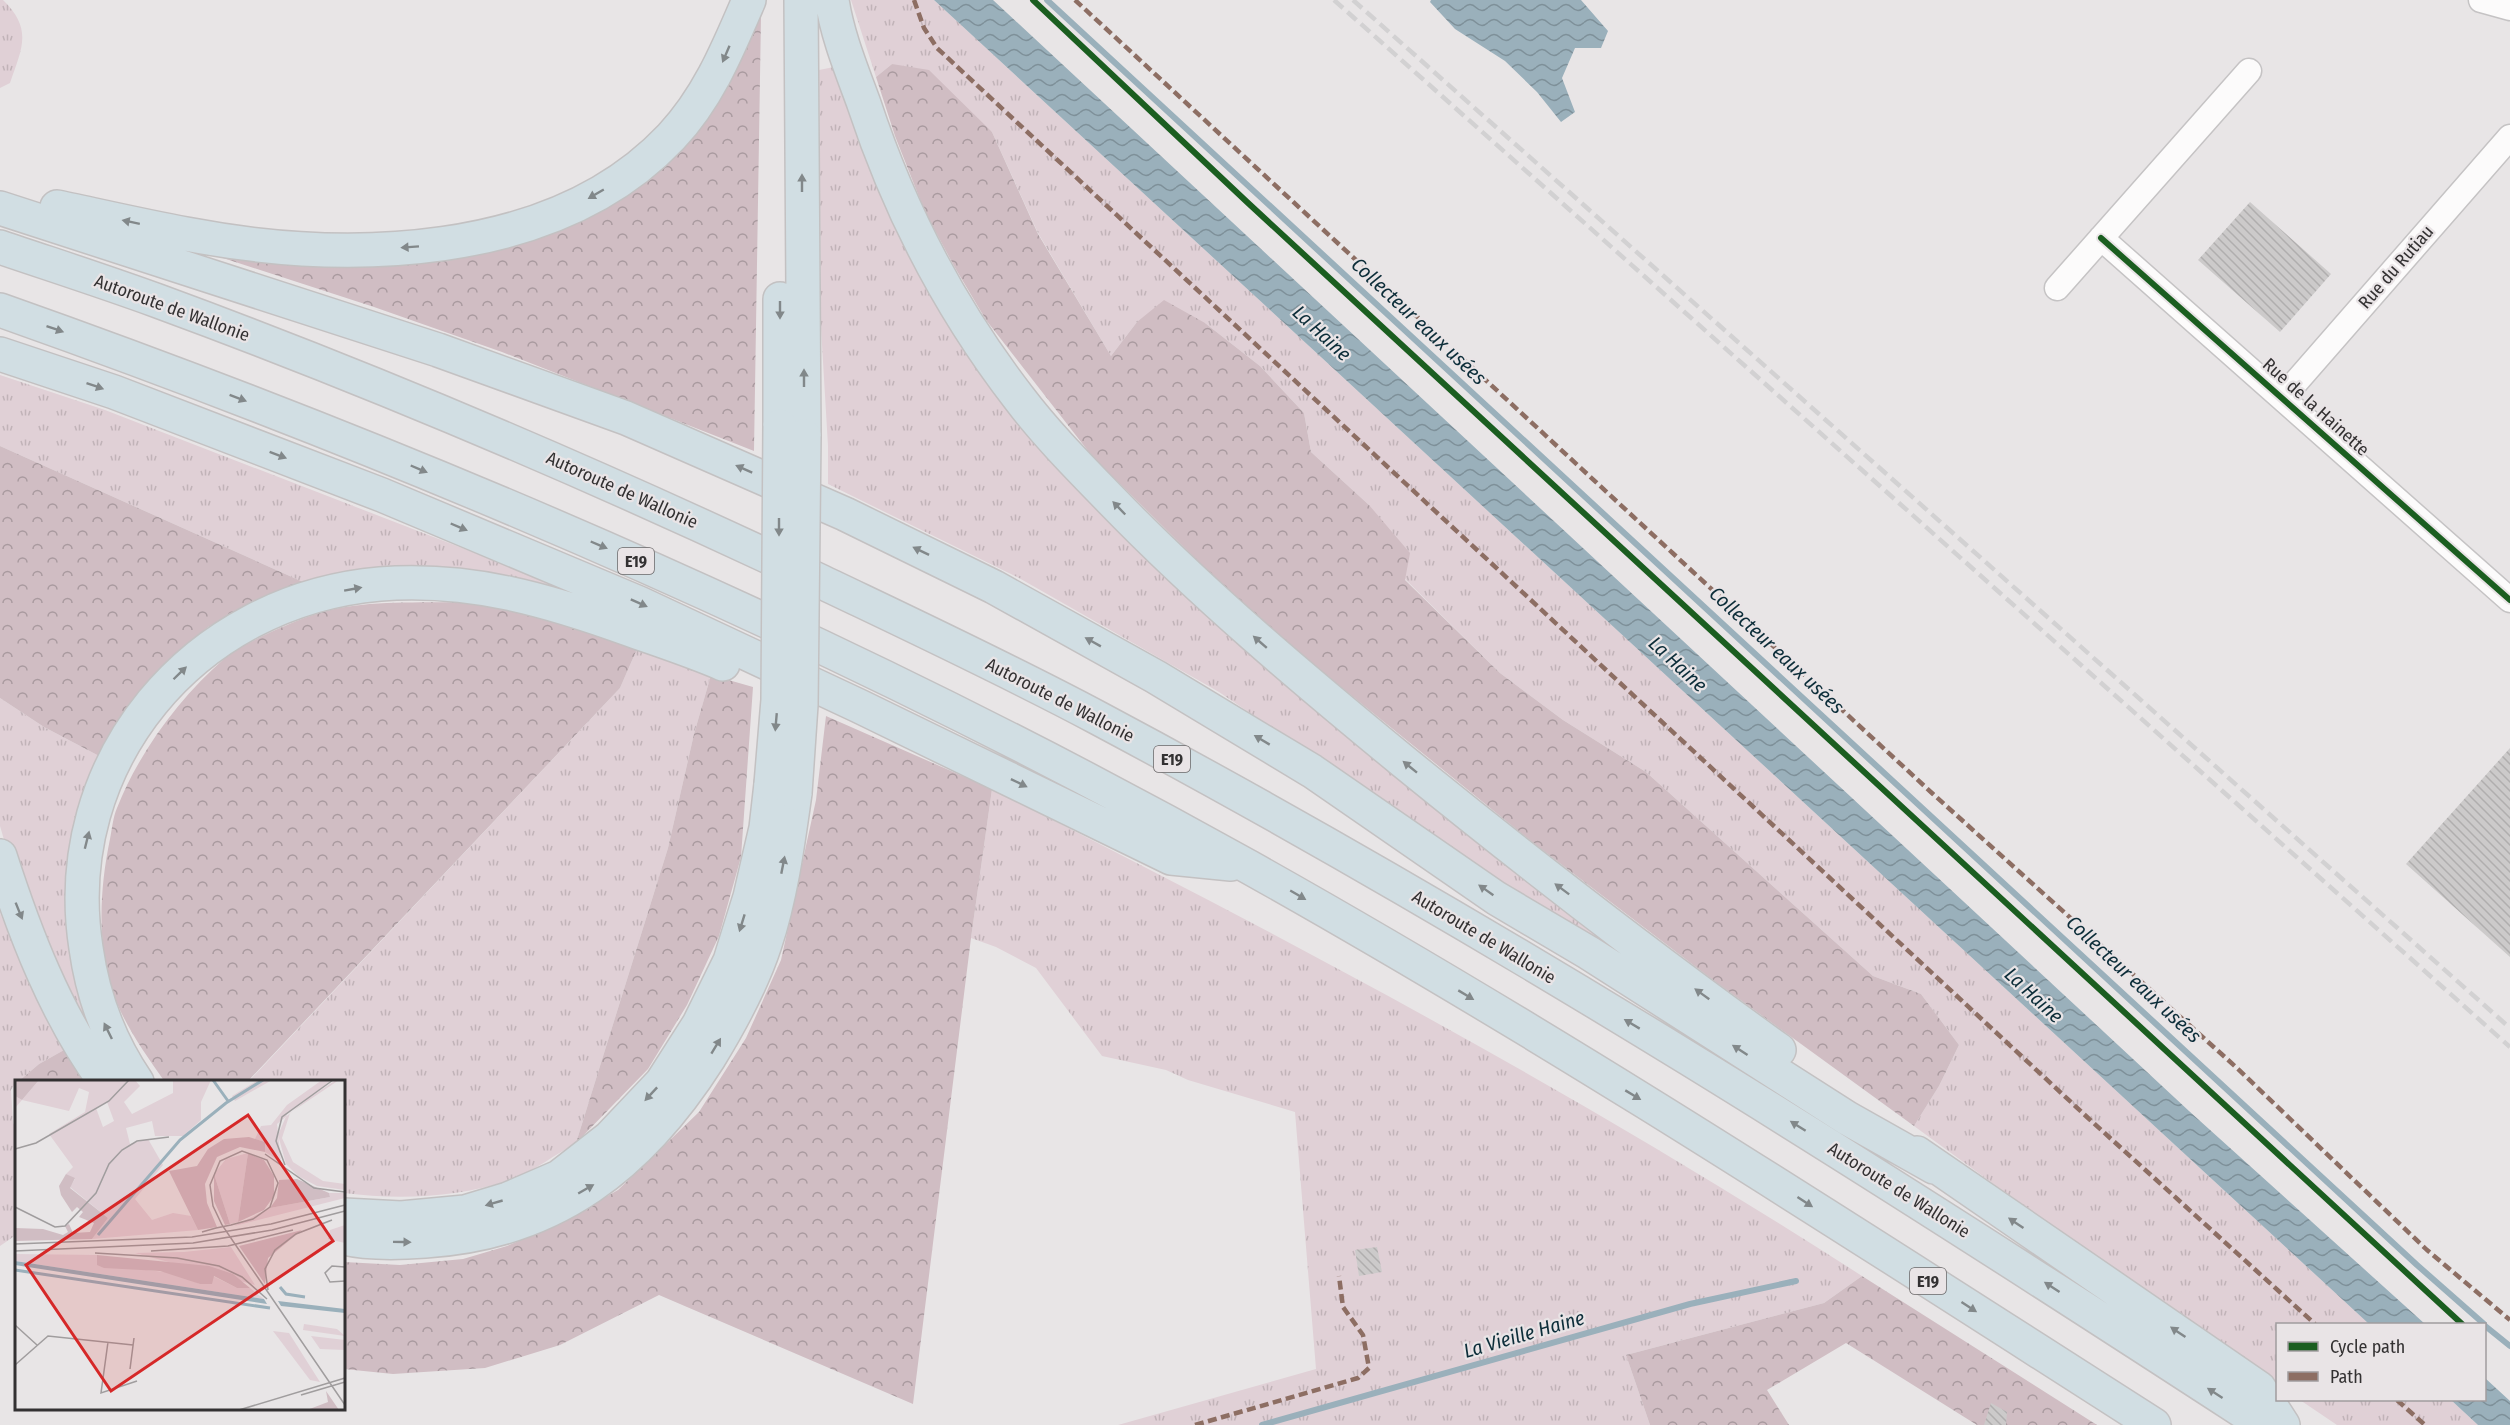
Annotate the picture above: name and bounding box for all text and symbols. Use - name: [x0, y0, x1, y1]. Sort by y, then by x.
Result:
- one-way arrow: [721, 45, 731, 63]
- one-way arrow: [797, 173, 807, 192]
- one-way arrow: [588, 189, 604, 200]
- one-way arrow: [122, 217, 140, 227]
- street label: Rue du Rutiau: [2354, 221, 2438, 313]
- one-way arrow: [401, 243, 420, 252]
- water label: Collecteur eaux usées: [1347, 252, 1492, 390]
- street label: Autoroute de Wallonie: [91, 270, 253, 346]
- water label: La Haine: [1288, 300, 1356, 366]
- one-way arrow: [775, 301, 785, 320]
- one-way arrow: [46, 325, 64, 335]
- street label: Rue de la Hainette: [2258, 353, 2374, 461]
- one-way arrow: [799, 368, 808, 387]
- one-way arrow: [86, 382, 104, 391]
- one-way arrow: [229, 393, 247, 403]
- street label: Autoroute de Wallonie: [543, 447, 701, 533]
- one-way arrow: [269, 450, 287, 460]
- one-way arrow: [410, 465, 428, 474]
- one-way arrow: [735, 465, 752, 474]
- one-way arrow: [1112, 500, 1126, 515]
- one-way arrow: [774, 517, 784, 536]
- one-way arrow: [450, 523, 467, 532]
- one-way arrow: [590, 541, 607, 550]
- one-way arrow: [912, 546, 930, 556]
- road number: E19: [618, 548, 654, 574]
- water label: Collecteur eaux usées: [1705, 581, 1850, 719]
- one-way arrow: [343, 584, 362, 593]
- one-way arrow: [630, 598, 648, 608]
- water label: La Haine: [1644, 631, 1712, 697]
- one-way arrow: [1253, 636, 1268, 649]
- one-way arrow: [1085, 637, 1102, 647]
- street label: Autoroute de Wallonie: [982, 653, 1138, 747]
- one-way arrow: [173, 666, 187, 680]
- one-way arrow: [771, 712, 781, 731]
- one-way arrow: [1254, 735, 1270, 746]
- road number: E19: [1154, 746, 1190, 772]
- one-way arrow: [1402, 760, 1418, 773]
- one-way arrow: [1010, 778, 1027, 788]
- one-way arrow: [83, 831, 92, 849]
- one-way arrow: [779, 855, 788, 874]
- one-way arrow: [1555, 883, 1570, 895]
- street label: Autoroute de Wallonie: [1408, 885, 1560, 989]
- one-way arrow: [1478, 885, 1494, 896]
- one-way arrow: [1290, 890, 1306, 901]
- one-way arrow: [15, 902, 24, 920]
- water label: Collecteur eaux usées: [2062, 910, 2207, 1048]
- one-way arrow: [737, 914, 746, 932]
- water label: La Haine: [2000, 962, 2068, 1028]
- one-way arrow: [1458, 989, 1474, 1000]
- one-way arrow: [1694, 989, 1709, 1001]
- one-way arrow: [1624, 1019, 1640, 1030]
- one-way arrow: [104, 1023, 113, 1040]
- one-way arrow: [711, 1037, 721, 1054]
- one-way arrow: [1732, 1044, 1748, 1055]
- inset map: [15, 1080, 345, 1410]
- one-way arrow: [645, 1086, 658, 1101]
- one-way arrow: [1625, 1090, 1642, 1100]
- one-way arrow: [1790, 1121, 1806, 1132]
- street label: Autoroute de Wallonie: [1824, 1137, 1974, 1243]
- one-way arrow: [578, 1184, 595, 1194]
- one-way arrow: [1797, 1197, 1813, 1208]
- one-way arrow: [485, 1199, 503, 1209]
- one-way arrow: [2009, 1217, 2025, 1229]
- one-way arrow: [392, 1237, 411, 1247]
- road number: E19: [1910, 1268, 1946, 1294]
- one-way arrow: [2044, 1281, 2060, 1293]
- one-way arrow: [1961, 1302, 1978, 1313]
- water label: La Vieille Haine: [1461, 1305, 1588, 1363]
- legend: [2276, 1323, 2486, 1401]
- one-way arrow: [2169, 1327, 2186, 1338]
- text: Cycle path: [2330, 1336, 2405, 1358]
- text: Path: [2330, 1366, 2363, 1388]
- one-way arrow: [2207, 1388, 2223, 1399]

